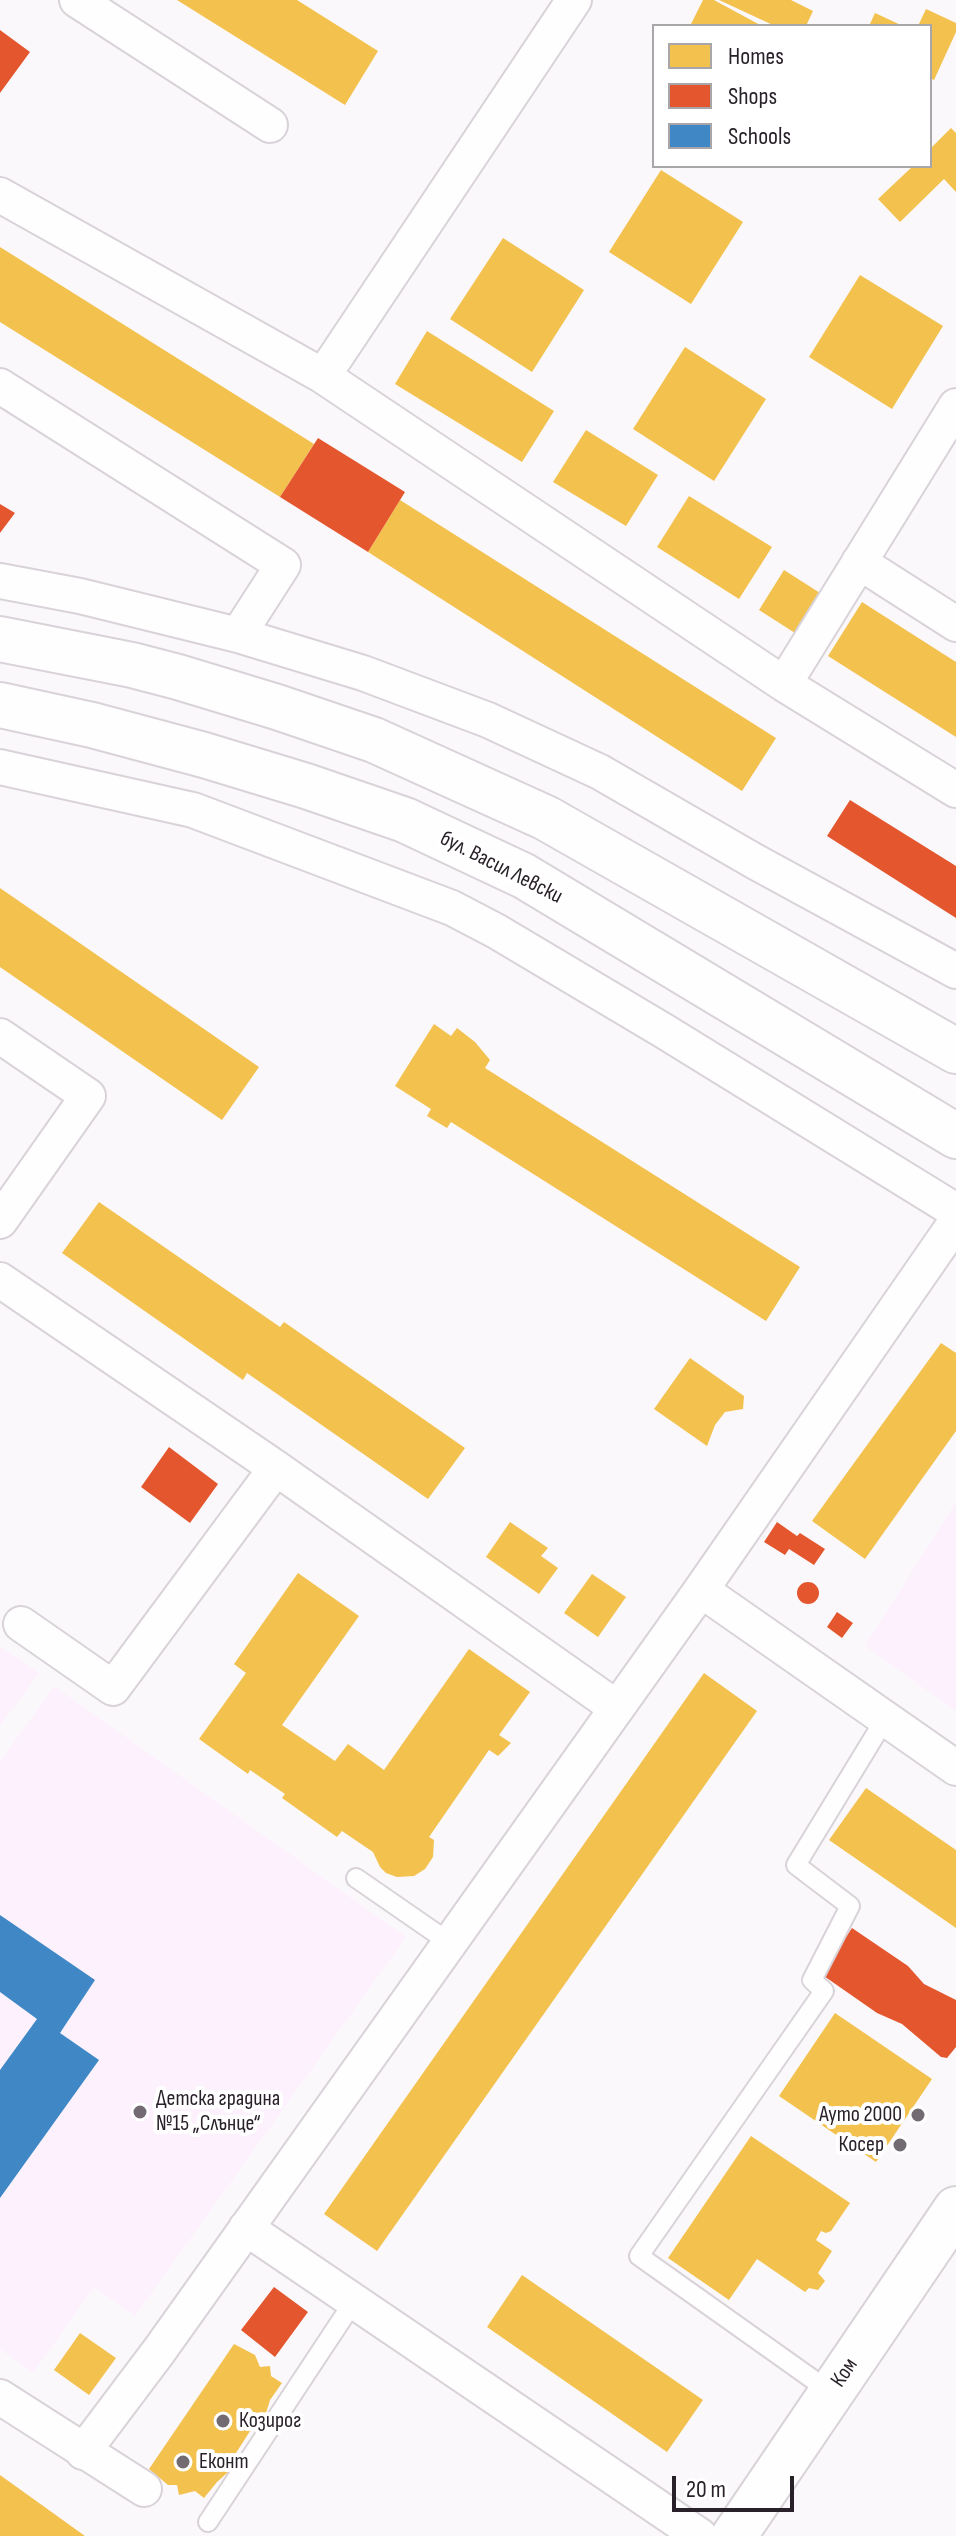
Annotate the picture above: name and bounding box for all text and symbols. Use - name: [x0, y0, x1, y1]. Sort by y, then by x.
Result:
- legend: [652, 24, 932, 168]
- text: Homes: [728, 42, 784, 71]
- text: Shops: [728, 82, 777, 111]
- text: Schools: [728, 122, 791, 151]
- street label: бул. Васил Левски: [435, 826, 567, 910]
- place label: Детска градина №15 „Слънце“: [156, 2086, 280, 2138]
- place label: Ауто 2000: [819, 2102, 902, 2128]
- marker: Детска градина №15 „Слънце“: [131, 2103, 149, 2121]
- marker: Ауто 2000: [909, 2106, 927, 2124]
- place label: Косер: [839, 2132, 884, 2158]
- marker: Косер: [891, 2136, 909, 2154]
- street label: Ком: [826, 2353, 864, 2393]
- place label: Козирог: [239, 2408, 301, 2434]
- marker: Козирог: [214, 2412, 232, 2430]
- place label: Еконт: [199, 2449, 249, 2475]
- marker: Еконт: [174, 2453, 192, 2471]
- scale bar: [676, 2460, 798, 2510]
- text: 20 m: [686, 2475, 726, 2504]

